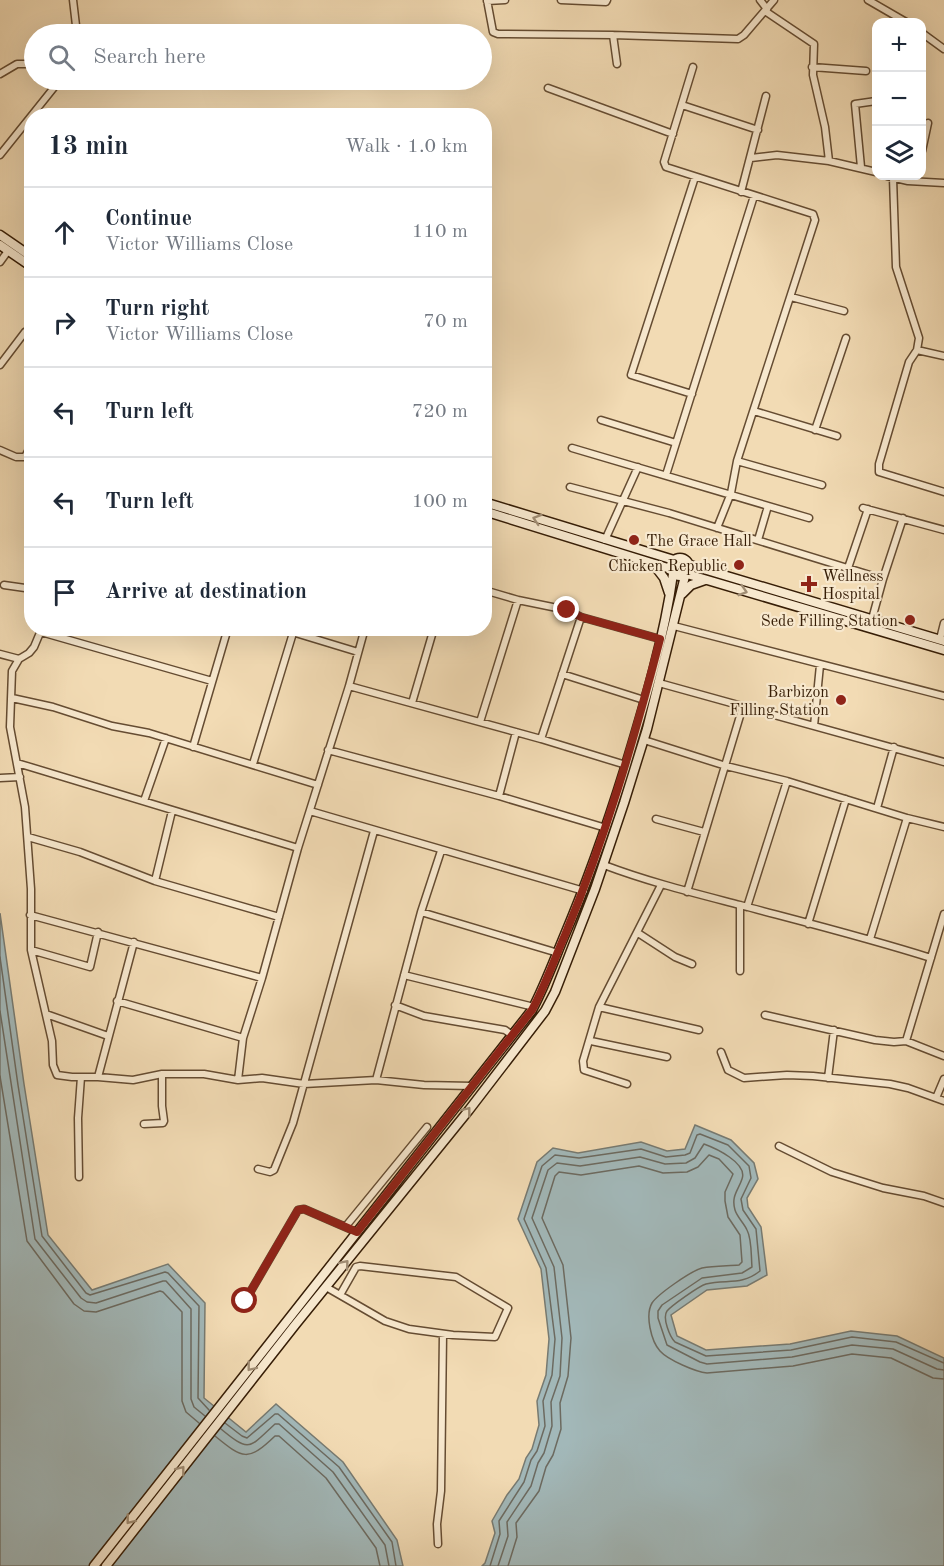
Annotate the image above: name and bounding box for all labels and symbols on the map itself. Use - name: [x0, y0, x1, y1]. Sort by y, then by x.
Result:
- one-way arrow: [532, 514, 543, 526]
- marker: The Grace Hall: [627, 533, 641, 547]
- place label: The Grace Hall: [646, 534, 752, 550]
- marker: Chicken Republic: [732, 558, 746, 572]
- place label: Chicken Republic: [608, 559, 727, 575]
- place label: Wellness Hospital: [822, 569, 883, 603]
- marker: Wellness Hospital: [800, 575, 818, 593]
- one-way arrow: [737, 584, 748, 596]
- route end: [553, 596, 579, 622]
- marker: Sede Filling Station: [903, 613, 917, 627]
- place label: Sede Filling Station: [761, 614, 898, 630]
- place label: Barbizon Filling Station: [729, 685, 829, 719]
- marker: Barbizon Filling Station: [834, 693, 848, 707]
- one-way arrow: [460, 1107, 471, 1118]
- one-way arrow: [338, 1260, 349, 1271]
- route start: [231, 1287, 257, 1313]
- one-way arrow: [247, 1360, 258, 1371]
- one-way arrow: [173, 1466, 184, 1477]
- one-way arrow: [127, 1514, 138, 1525]

